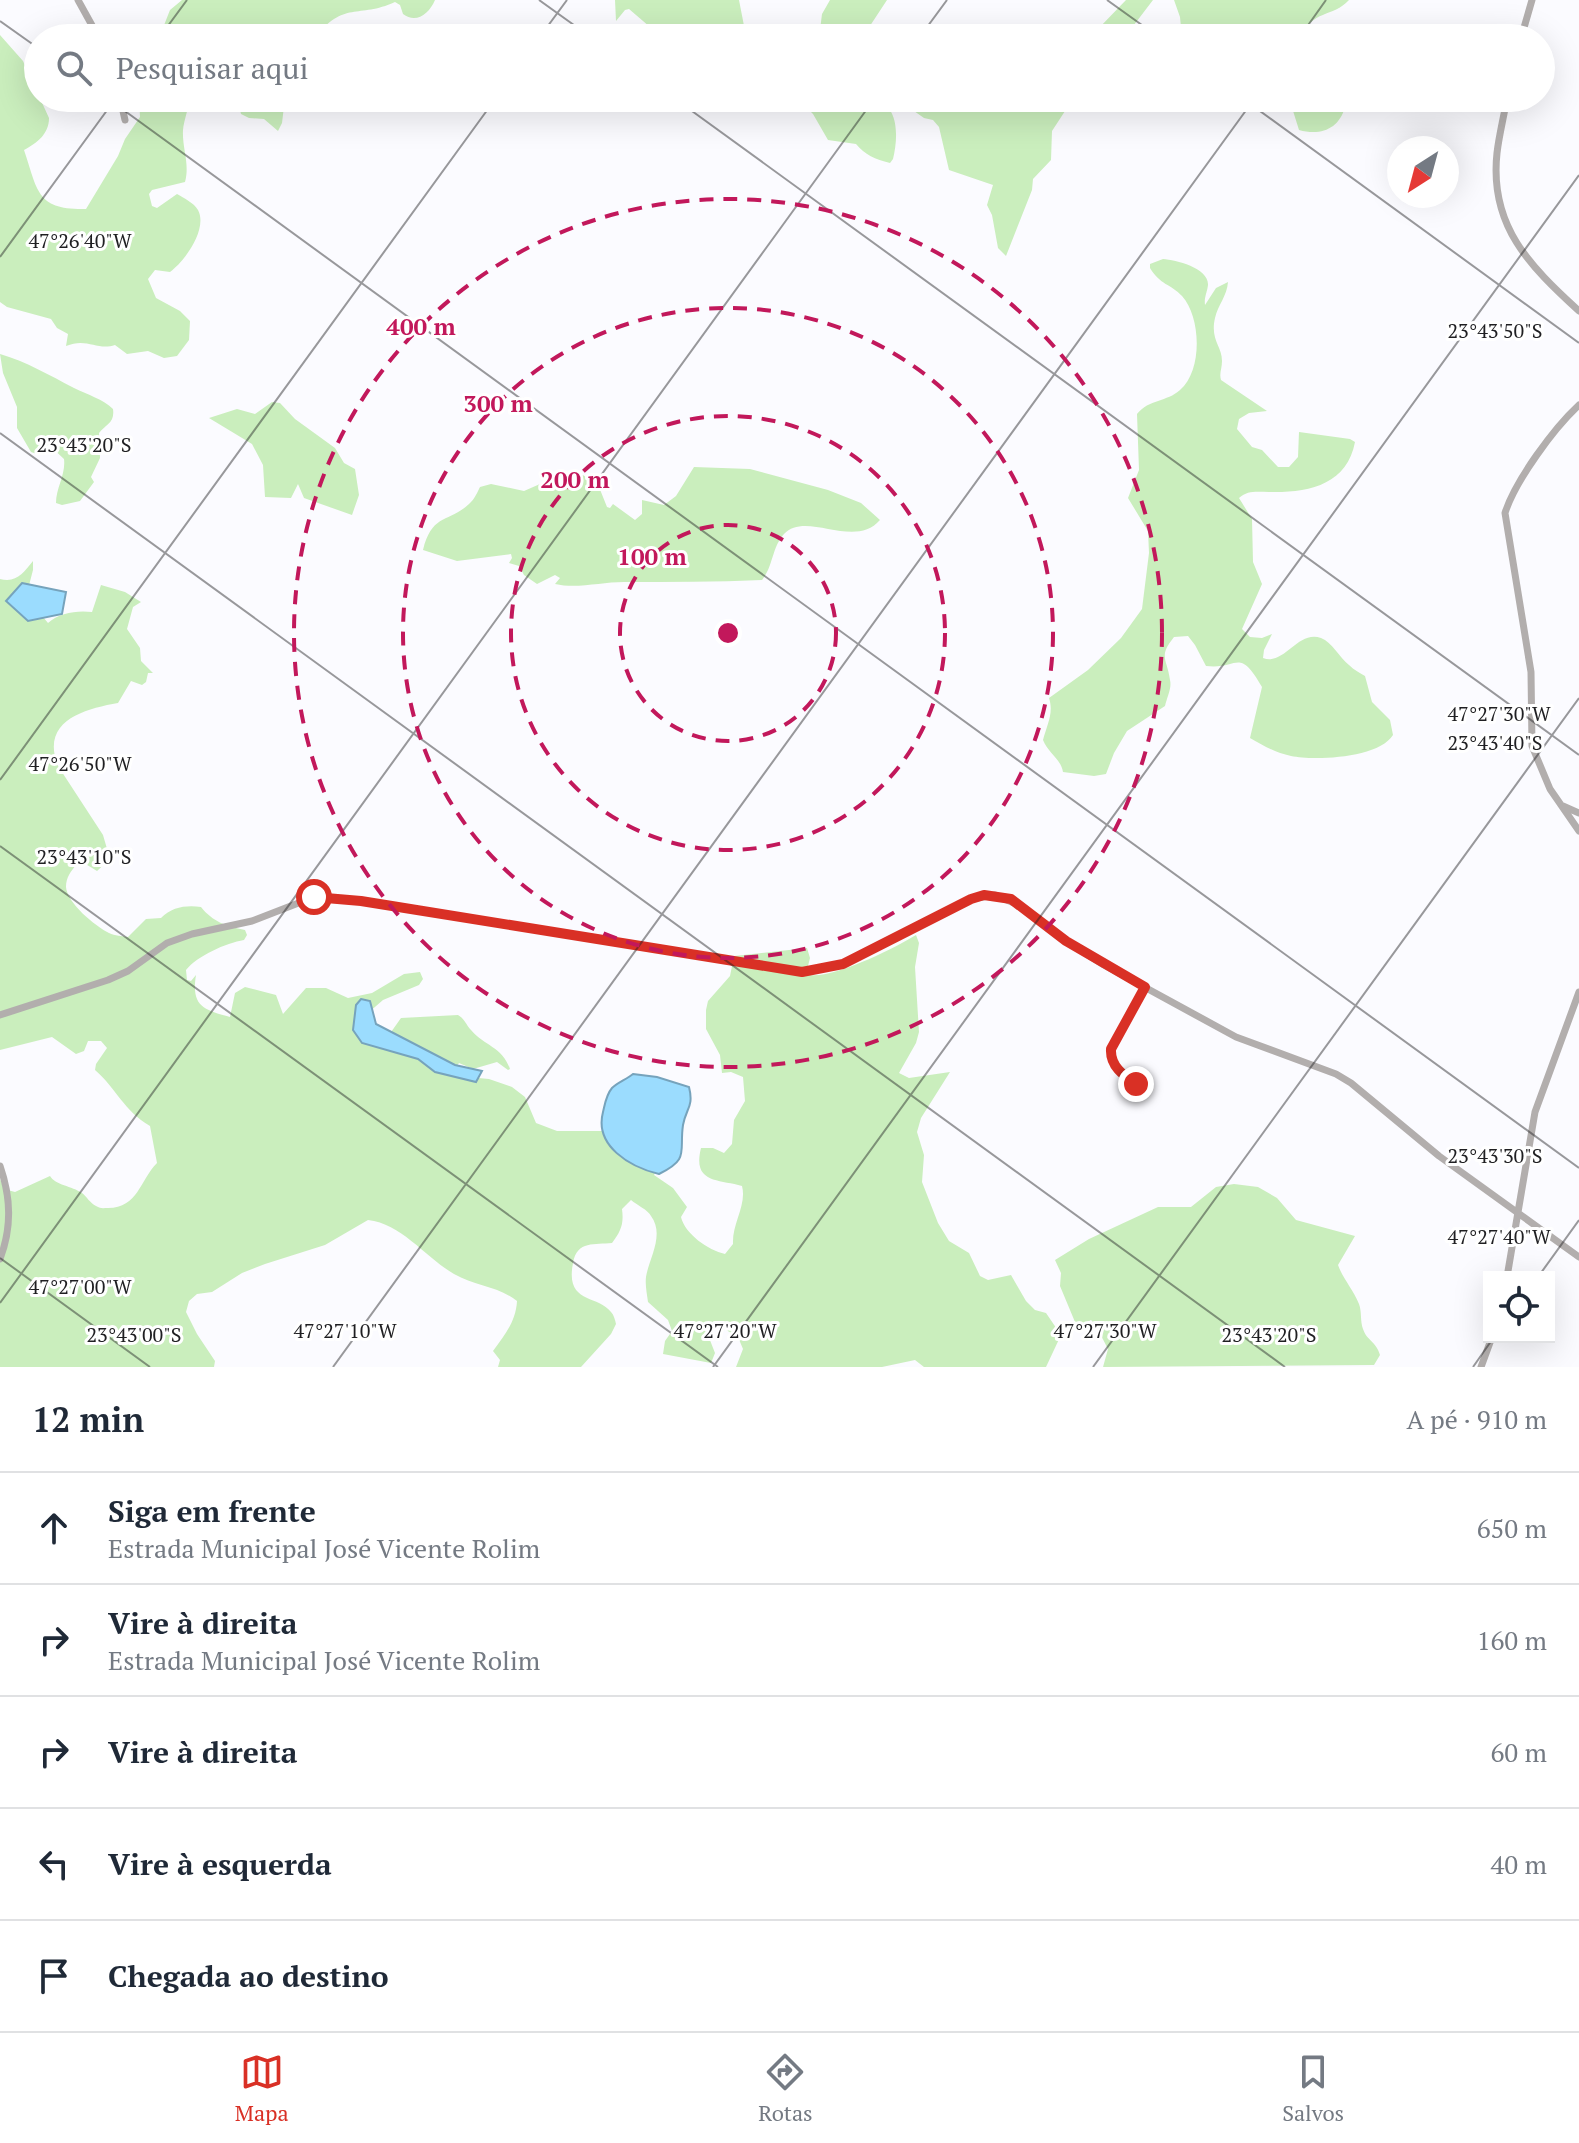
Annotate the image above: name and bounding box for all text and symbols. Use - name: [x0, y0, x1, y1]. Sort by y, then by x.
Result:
- search box: [24, 24, 1555, 112]
- icon: search: [52, 46, 96, 90]
- text: Pesquisar aqui: [116, 48, 309, 88]
- north arrow: [1387, 136, 1459, 208]
- text: 47°26'40"W: [28, 227, 132, 254]
- text: 400 m: [386, 310, 456, 342]
- text: 23°43'50"S: [1447, 317, 1543, 344]
- text: 300 m: [463, 387, 533, 419]
- text: 23°43'20"S: [36, 431, 132, 458]
- text: 200 m: [540, 463, 610, 495]
- text: 100 m: [617, 540, 687, 572]
- centre of rings: [714, 619, 742, 647]
- text: 47°27'30"W: [1447, 700, 1551, 727]
- text: 23°43'40"S: [1447, 729, 1543, 756]
- text: 47°26'50"W: [28, 750, 132, 777]
- text: 23°43'10"S: [36, 843, 132, 870]
- route start: [296, 879, 332, 915]
- route end: [1118, 1066, 1154, 1102]
- text: 23°43'30"S: [1447, 1142, 1543, 1169]
- text: 47°27'40"W: [1447, 1223, 1551, 1250]
- map controls: [1483, 1271, 1555, 1343]
- button: locate: [1483, 1271, 1555, 1343]
- text: 47°27'00"W: [28, 1273, 132, 1300]
- text: 47°27'10"W: [293, 1317, 397, 1344]
- text: 47°27'20"W: [673, 1317, 777, 1344]
- text: 47°27'30"W: [1053, 1317, 1157, 1344]
- text: 23°43'00"S: [86, 1321, 182, 1348]
- text: 23°43'20"S: [1221, 1321, 1317, 1348]
- text: 12 min: [32, 1397, 144, 1442]
- text: A pé · 910 m: [1406, 1402, 1547, 1436]
- text: Siga em frente: [108, 1491, 316, 1531]
- icon: ahead: [32, 1506, 76, 1550]
- text: 650 m: [1477, 1511, 1547, 1545]
- text: Estrada Municipal José Vicente Rolim: [108, 1531, 540, 1565]
- text: Vire à direita: [108, 1603, 298, 1643]
- icon: right: [32, 1618, 76, 1662]
- text: 160 m: [1477, 1623, 1547, 1657]
- text: Estrada Municipal José Vicente Rolim: [108, 1643, 540, 1677]
- icon: right: [32, 1730, 76, 1774]
- text: Vire à direita: [108, 1732, 298, 1772]
- text: 60 m: [1491, 1735, 1547, 1769]
- icon: left: [32, 1842, 76, 1886]
- text: Vire à esquerda: [108, 1844, 332, 1884]
- text: 40 m: [1491, 1847, 1547, 1881]
- icon: arrive: [32, 1954, 76, 1998]
- text: Chegada ao destino: [108, 1956, 389, 1996]
- tab: Mapa: [235, 2050, 289, 2127]
- tab: Rotas: [758, 2050, 813, 2127]
- tab: Salvos: [1282, 2050, 1344, 2127]

